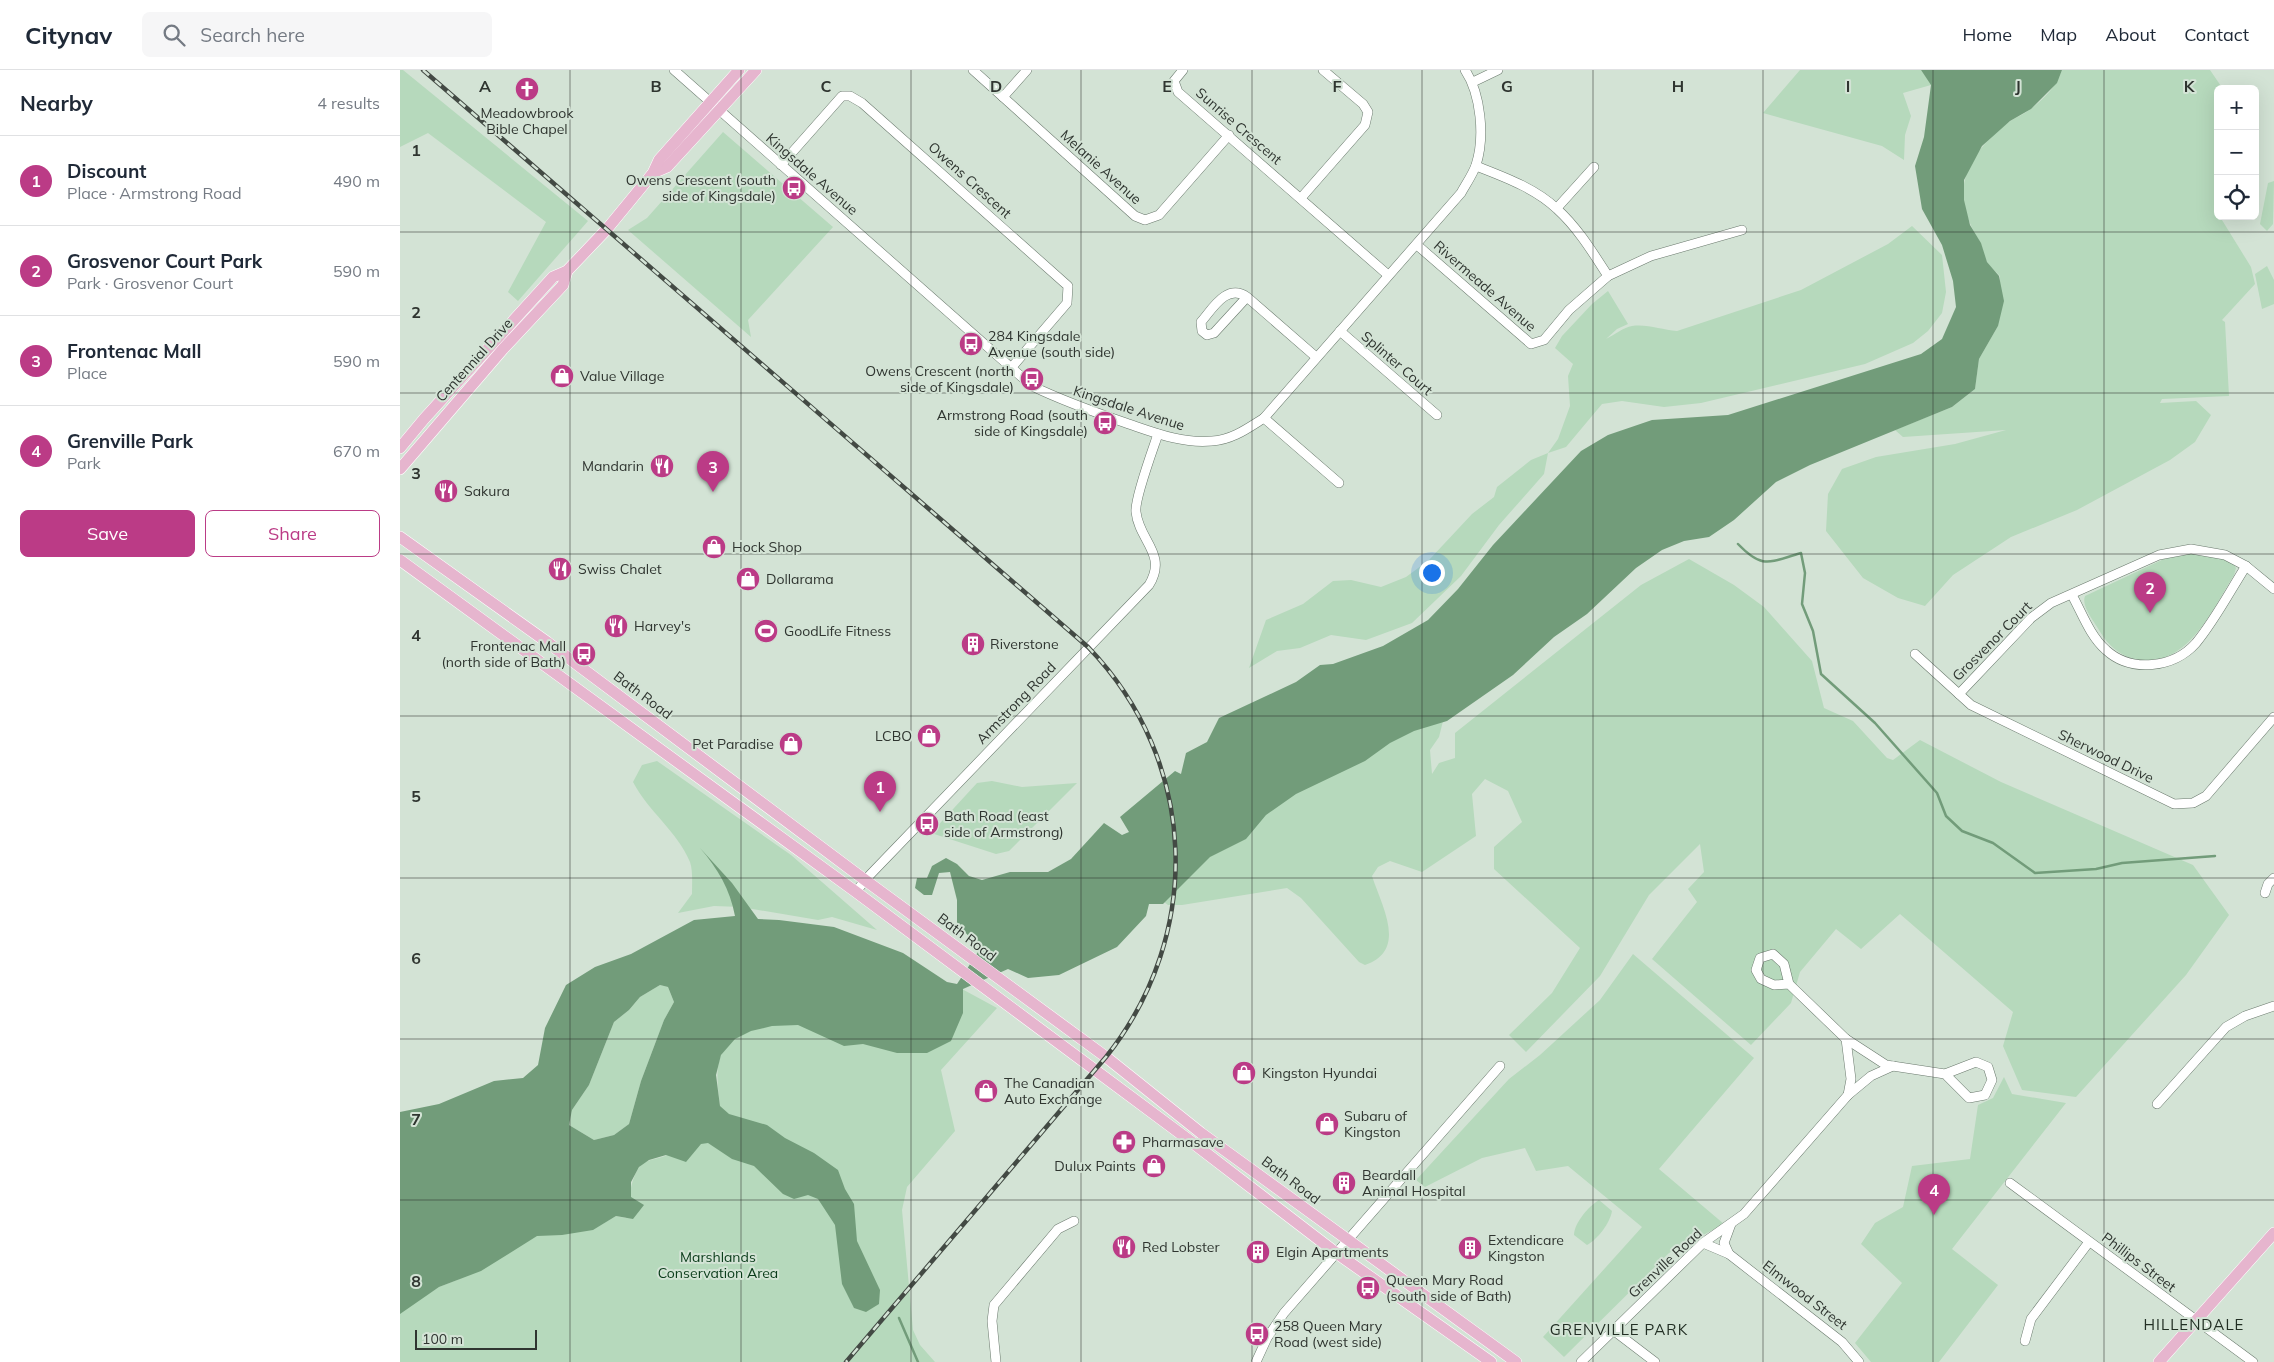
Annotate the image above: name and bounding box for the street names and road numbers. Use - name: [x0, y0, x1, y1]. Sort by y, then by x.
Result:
- street label: Sunrise Crescent: [1192, 84, 1286, 168]
- street label: Melanie Avenue: [1057, 126, 1145, 208]
- street label: Kingsdale Avenue: [762, 129, 862, 219]
- street label: Owens Crescent: [925, 138, 1015, 222]
- street label: Rivermeade Avenue: [1430, 237, 1540, 335]
- street label: Centennial Drive: [432, 314, 516, 406]
- street label: Splinter Court: [1358, 327, 1436, 399]
- street label: Kingsdale Avenue: [1071, 382, 1187, 434]
- street label: Grosvenor Court: [1948, 597, 2036, 685]
- street label: Armstrong Road: [972, 658, 1060, 748]
- street label: Bath Road: [610, 667, 676, 723]
- street label: Sherwood Drive: [2055, 725, 2157, 787]
- street label: Bath Road: [934, 909, 1000, 965]
- street label: Bath Road: [1258, 1152, 1324, 1208]
- street label: Grenville Road: [1624, 1224, 1706, 1302]
- street label: Phillips Street: [2098, 1228, 2180, 1296]
- street label: Elmwood Street: [1759, 1256, 1851, 1334]

